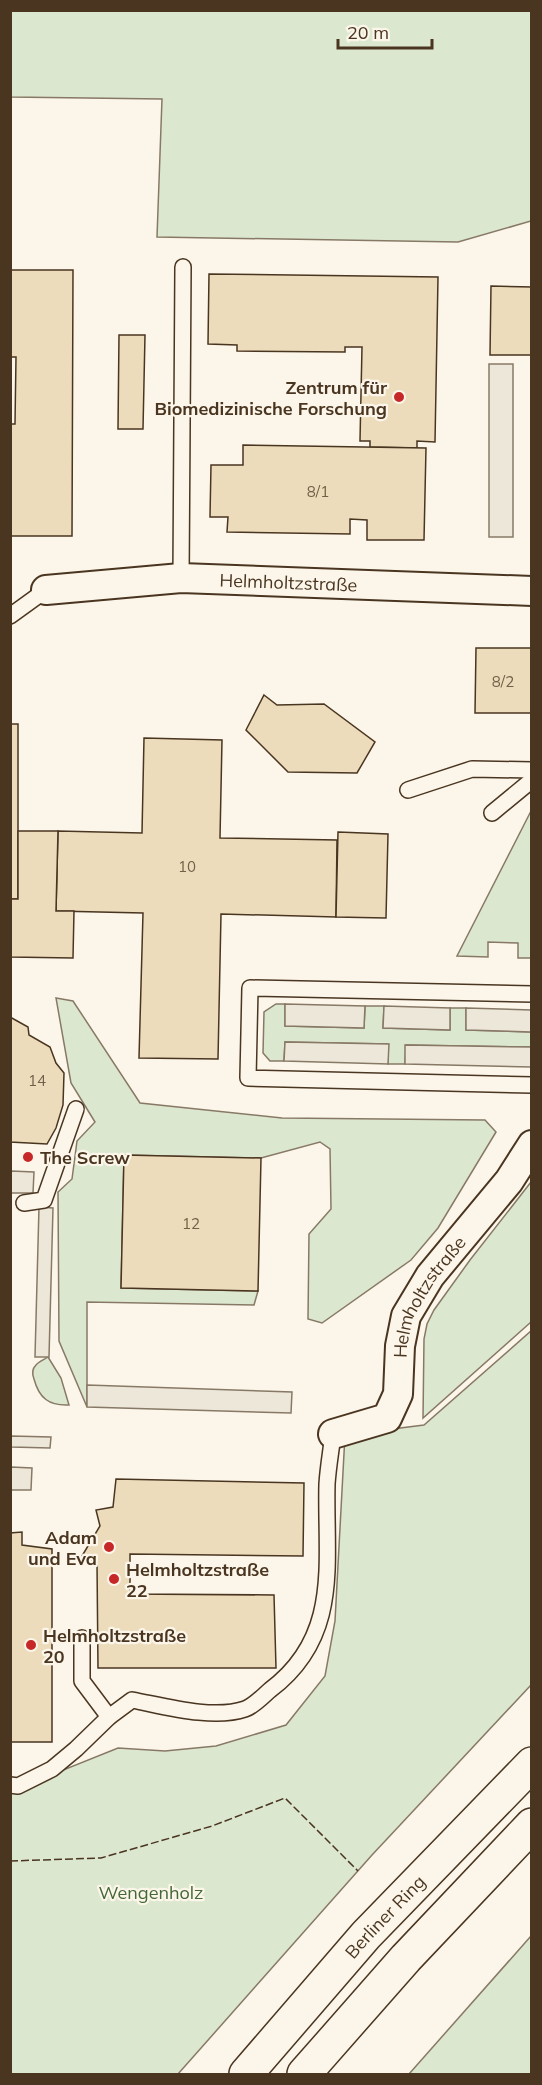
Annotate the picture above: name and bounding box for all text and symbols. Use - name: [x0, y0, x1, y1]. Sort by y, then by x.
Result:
- scale bar: [338, 12, 432, 50]
- text: 20 m: [347, 21, 389, 44]
- place label: Zentrum für Biomedizinische Forschung: [155, 376, 388, 420]
- marker: Zentrum für Biomedizinische Forschung: [392, 390, 406, 404]
- house number: 8/1: [307, 482, 329, 501]
- street label: Helmholtzstraße: [219, 568, 358, 596]
- house number: 8/2: [492, 672, 514, 691]
- house number: 10: [178, 857, 196, 876]
- house number: 14: [28, 1071, 46, 1090]
- place label: The Screw: [40, 1146, 130, 1169]
- marker: The Screw: [21, 1150, 35, 1164]
- house number: 12: [182, 1214, 200, 1233]
- street label: Helmholtzstraße: [388, 1231, 470, 1358]
- place label: Adam und Eva: [28, 1526, 97, 1570]
- marker: Adam und Eva: [102, 1540, 116, 1554]
- place label: Helmholtzstraße 22: [126, 1558, 269, 1602]
- marker: Helmholtzstraße 22: [107, 1572, 121, 1586]
- place label: Helmholtzstraße 20: [43, 1624, 186, 1668]
- marker: Helmholtzstraße 20: [24, 1638, 38, 1652]
- street label: Berliner Ring: [340, 1870, 430, 1963]
- park label: Wengenholz: [99, 1881, 203, 1904]

